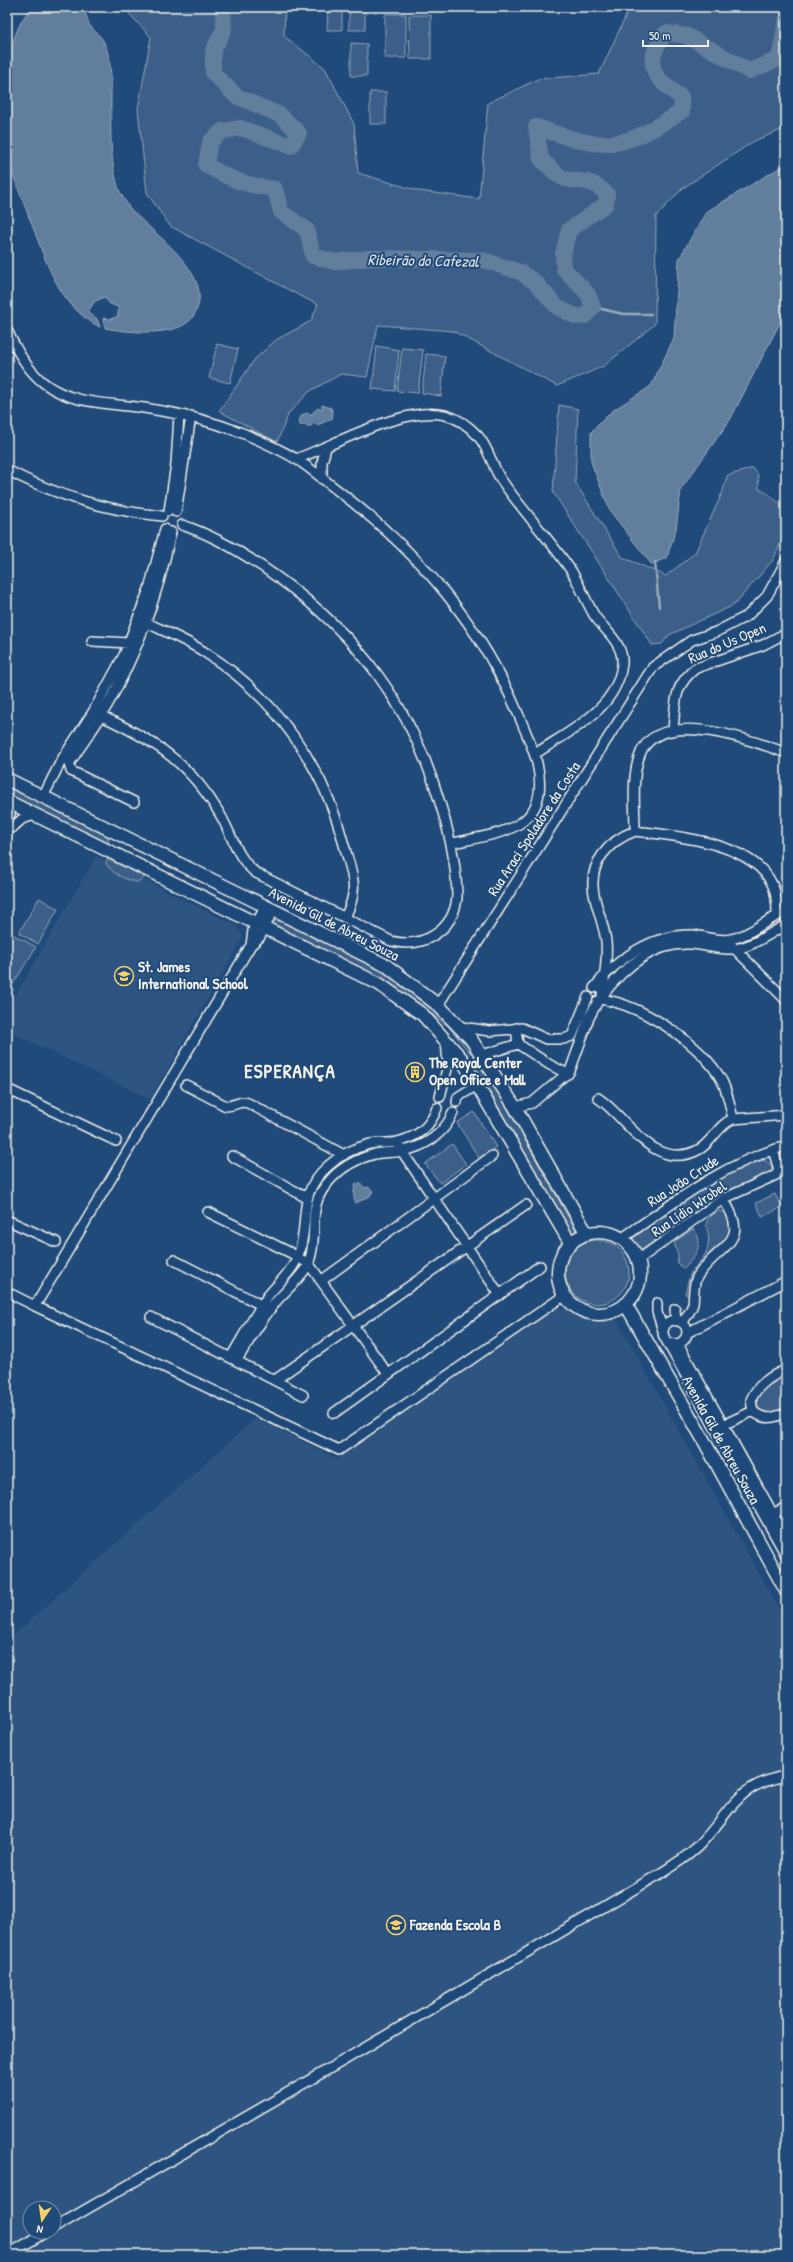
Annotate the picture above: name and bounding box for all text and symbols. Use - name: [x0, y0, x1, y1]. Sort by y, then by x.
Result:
- scale bar: [643, 22, 708, 48]
- text: 50 m: [649, 27, 670, 44]
- water label: Ribeirão do Cafezal: [367, 248, 479, 272]
- street label: Rua do Us Open: [685, 617, 769, 668]
- street label: Rua Araci Spoladore da Costa: [482, 757, 585, 900]
- street label: Avenida Gil de Abreu Souza: [265, 882, 403, 966]
- place label: St. James International School: [138, 956, 249, 994]
- school or university icon: St. James International School: [113, 965, 135, 987]
- place label: The Royal Center Open Office e Mall: [428, 1052, 526, 1091]
- district label: ESPERANÇA: [244, 1058, 336, 1084]
- building icon: The Royal Center Open Office e Mall: [404, 1061, 426, 1083]
- street label: Rua João Crude: [643, 1150, 722, 1211]
- street label: Rua Lídio Wrobel: [647, 1176, 731, 1242]
- street label: Avenida Gil de Abreu Souza: [677, 1372, 766, 1508]
- school or university icon: Fazenda Escola B: [385, 1914, 407, 1936]
- place label: Fazenda Escola B: [409, 1914, 501, 1935]
- north arrow: [22, 2200, 62, 2240]
- text: N: [35, 2222, 44, 2237]

